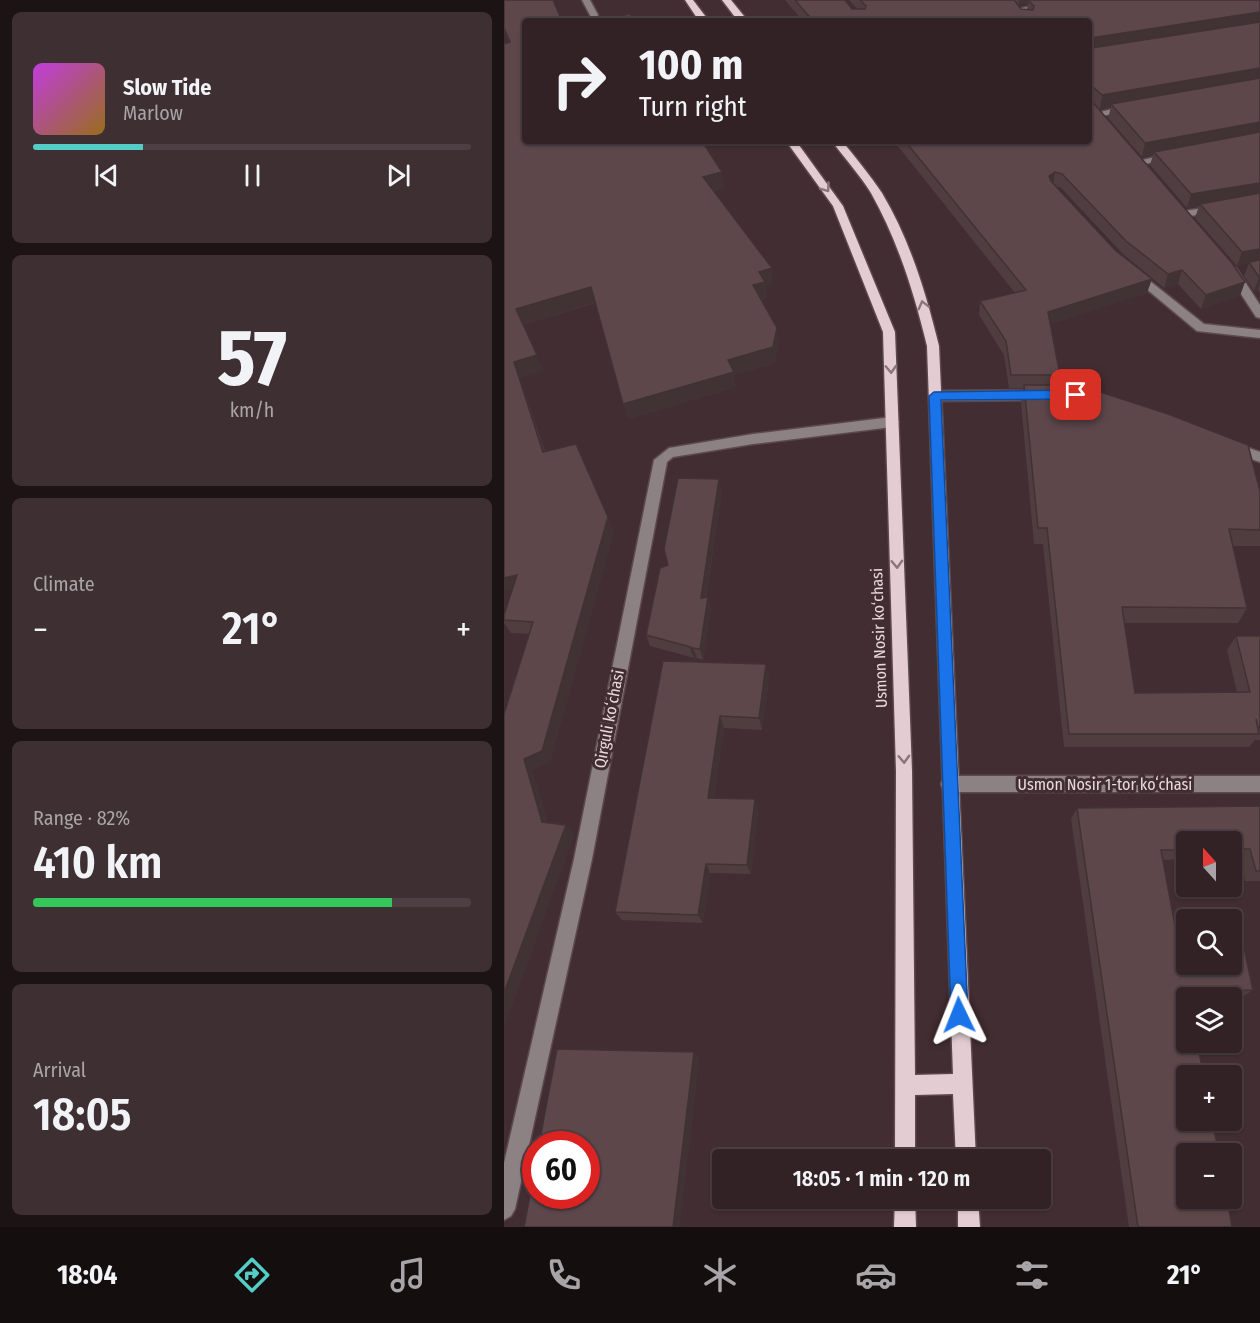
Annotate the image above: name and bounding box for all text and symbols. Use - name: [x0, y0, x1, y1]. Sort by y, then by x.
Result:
- text: 100 m: [639, 40, 743, 90]
- icon: right: [540, 42, 618, 120]
- text: Slow Tide: [123, 74, 211, 101]
- text: Turn right: [639, 91, 747, 123]
- text: Marlow: [123, 101, 183, 125]
- icon: previous: [90, 159, 123, 192]
- icon: pause: [236, 159, 269, 192]
- icon: next: [382, 159, 415, 192]
- one-way arrow: [818, 182, 829, 193]
- one-way arrow: [917, 300, 930, 310]
- text: 57: [217, 312, 287, 406]
- one-way arrow: [884, 365, 897, 374]
- pin: [1050, 369, 1101, 420]
- icon: arrive: [1059, 378, 1092, 411]
- text: km/h: [230, 398, 274, 422]
- one-way arrow: [891, 560, 904, 569]
- street label: Usmon Nosir ko‘chasi: [867, 568, 891, 708]
- text: Climate: [33, 572, 95, 596]
- text: 21°: [222, 602, 282, 656]
- text: −: [33, 610, 48, 650]
- text: +: [456, 610, 471, 650]
- street label: Qirguli koʻchasi: [590, 668, 628, 770]
- one-way arrow: [897, 755, 910, 764]
- street label: Usmon Nosir 1-tor koʻchasi: [1018, 775, 1192, 794]
- text: Range · 82%: [33, 806, 130, 830]
- north arrow: [1176, 831, 1242, 897]
- map controls: [1176, 831, 1242, 1209]
- text: 410 km: [33, 836, 162, 890]
- button: search: [1176, 909, 1242, 975]
- position arrow: [927, 983, 991, 1047]
- button: layers: [1176, 987, 1242, 1053]
- text: Arrival: [33, 1058, 86, 1082]
- button: +: [1176, 1065, 1242, 1131]
- text: 18:05: [33, 1088, 131, 1142]
- speed limit sign: 60: [522, 1131, 600, 1209]
- button: −: [1176, 1143, 1242, 1209]
- text: 18:05 · 1 min · 120 m: [793, 1165, 970, 1192]
- icon: directions: [231, 1254, 273, 1296]
- icon: music: [387, 1254, 429, 1296]
- icon: phone: [543, 1254, 585, 1296]
- icon: climate: [699, 1254, 741, 1296]
- icon: car: [855, 1254, 897, 1296]
- icon: filters: [1011, 1254, 1053, 1296]
- text: 18:04: [57, 1259, 117, 1291]
- text: 21°: [1167, 1259, 1203, 1291]

